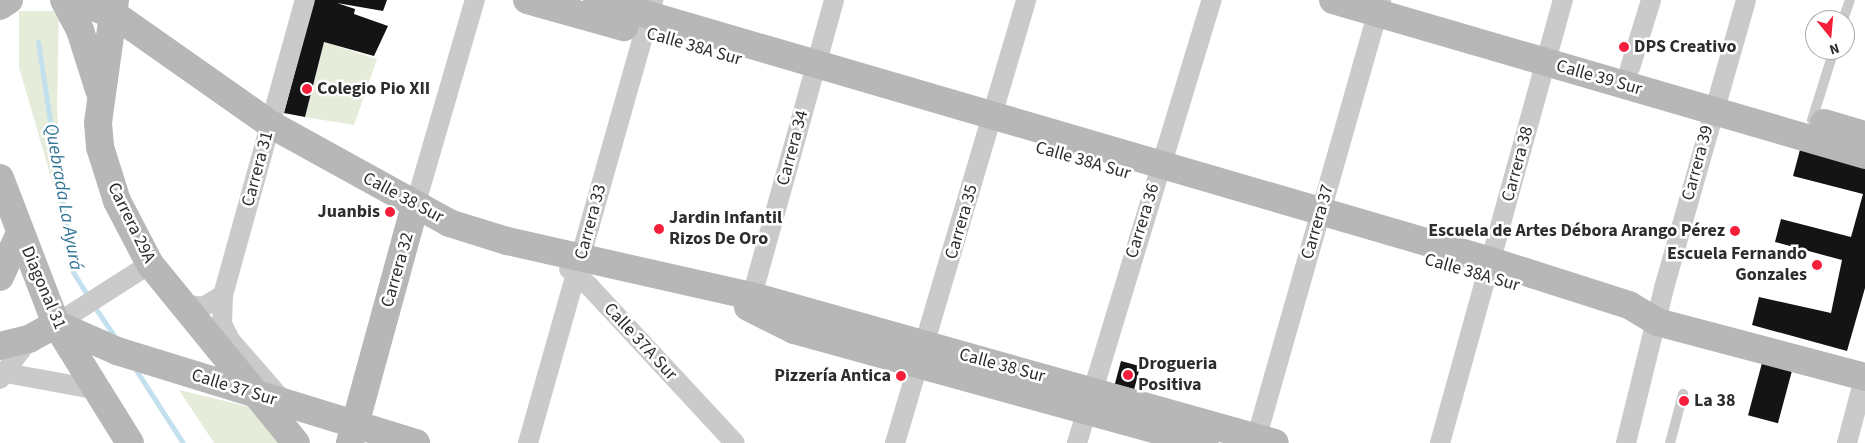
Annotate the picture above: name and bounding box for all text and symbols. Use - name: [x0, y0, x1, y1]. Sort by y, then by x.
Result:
- north arrow: [1805, 10, 1855, 60]
- street label: Calle 38A Sur: [644, 23, 744, 71]
- place label: DPS Creativo: [1634, 36, 1736, 58]
- text: N: [1827, 37, 1841, 59]
- marker: DPS Creativo: [1618, 41, 1630, 53]
- street label: Calle 39 Sur: [1554, 55, 1644, 101]
- place label: Colegio Pio XII: [317, 78, 430, 100]
- marker: Colegio Pio XII: [301, 83, 313, 95]
- street label: Carrera 34: [773, 108, 813, 188]
- water label: Quebrada La Ayurá: [39, 122, 87, 272]
- street label: Carrera 39: [1678, 123, 1718, 203]
- street label: Carrera 38: [1498, 124, 1538, 204]
- street label: Carrera 31: [238, 129, 278, 209]
- street label: Calle 38A Sur: [1033, 137, 1133, 185]
- street label: Calle 38 Sur: [359, 168, 447, 228]
- street label: Carrera 29A: [102, 179, 160, 267]
- street label: Carrera 36: [1121, 181, 1165, 261]
- street label: Carrera 33: [571, 182, 611, 262]
- street label: Carrera 35: [941, 182, 983, 262]
- street label: Carrera 37: [1297, 182, 1339, 262]
- place label: Juanbis: [318, 201, 380, 223]
- marker: Juanbis: [384, 206, 396, 218]
- place label: Jardin Infantil Rizos De Oro: [669, 208, 782, 250]
- place label: Escuela de Artes Débora Arango Pérez: [1428, 220, 1725, 242]
- marker: Jardin Infantil Rizos De Oro: [653, 223, 665, 235]
- marker: Escuela de Artes Débora Arango Pérez: [1729, 225, 1741, 237]
- street label: Carrera 32: [377, 230, 419, 310]
- street label: Diagonal 31: [16, 243, 70, 333]
- place label: Escuela Fernando Gonzales: [1667, 244, 1807, 286]
- street label: Calle 38A Sur: [1422, 249, 1522, 297]
- marker: Escuela Fernando Gonzales: [1811, 259, 1823, 271]
- street label: Calle 37A Sur: [599, 299, 681, 385]
- street label: Calle 38 Sur: [957, 344, 1047, 388]
- place label: Drogueria Positiva: [1138, 354, 1217, 396]
- street label: Calle 37 Sur: [189, 365, 279, 411]
- place label: Pizzería Antica: [774, 365, 891, 387]
- marker: Drogueria Positiva: [1122, 369, 1134, 381]
- marker: Pizzería Antica: [895, 370, 907, 382]
- place label: La 38: [1694, 390, 1735, 412]
- marker: La 38: [1678, 395, 1690, 407]

